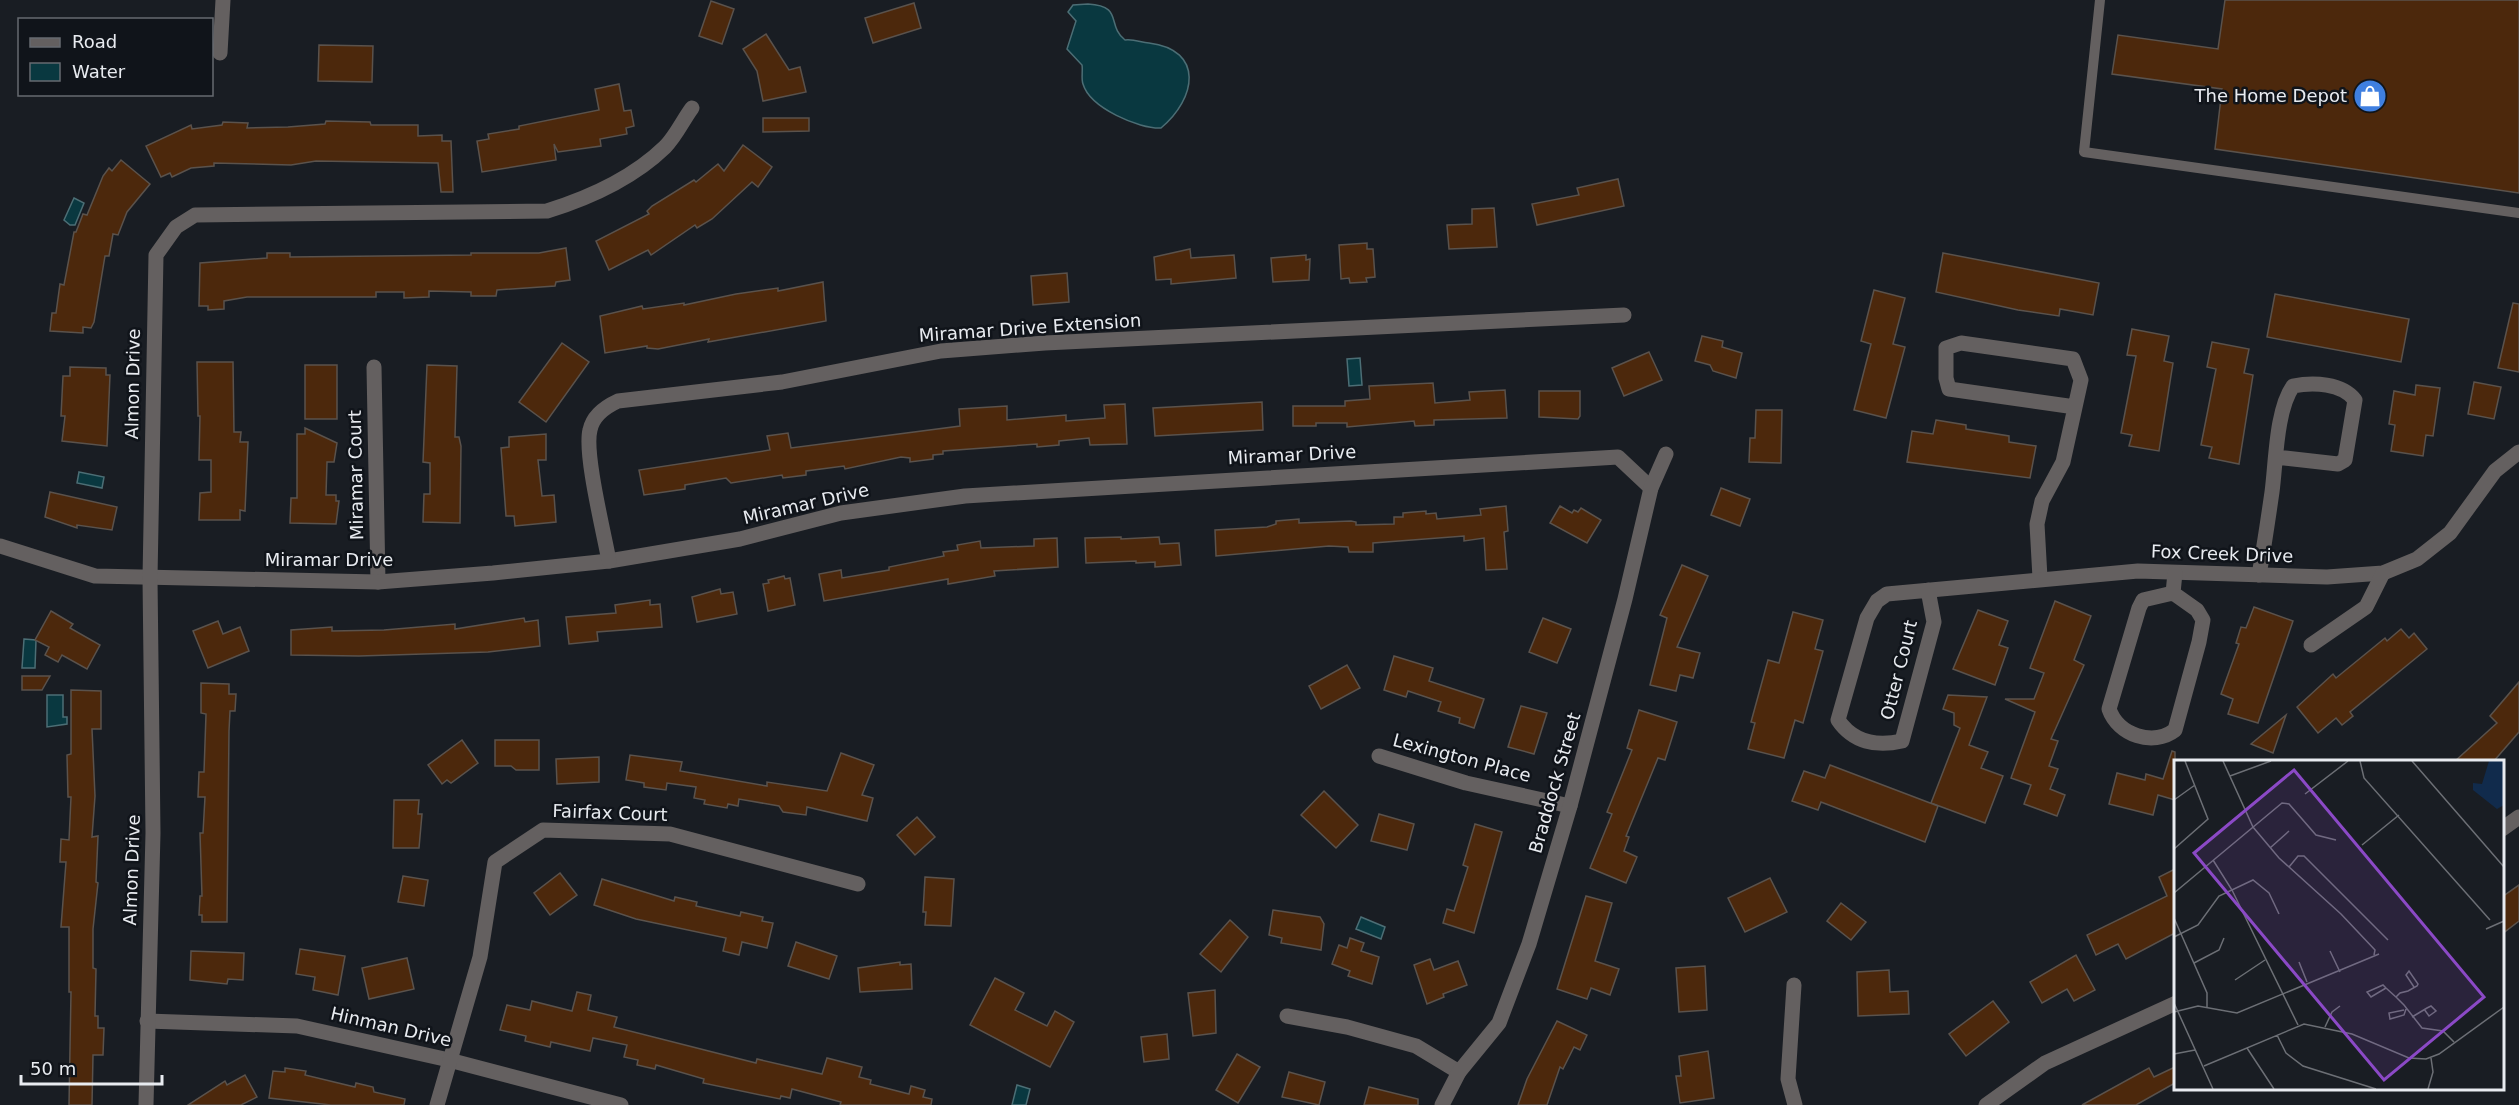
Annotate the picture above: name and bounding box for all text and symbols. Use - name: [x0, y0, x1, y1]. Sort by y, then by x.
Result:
- legend: [18, 18, 213, 96]
- text: Road: [72, 31, 117, 52]
- text: Water: [72, 61, 126, 82]
- shop icon: The Home Depot: [2352, 78, 2388, 114]
- place label: The Home Depot: [2193, 85, 2347, 106]
- street label: Miramar Drive Extension: [918, 309, 1142, 346]
- street label: Almon Drive: [121, 328, 144, 440]
- street label: Miramar Court: [344, 410, 367, 540]
- street label: Miramar Drive: [1227, 441, 1357, 468]
- street label: Miramar Drive: [741, 479, 871, 528]
- street label: Fox Creek Drive: [2150, 541, 2294, 566]
- street label: Miramar Drive: [265, 549, 393, 570]
- street label: Otter Court: [1876, 618, 1921, 722]
- street label: Braddock Street: [1524, 710, 1585, 856]
- street label: Lexington Place: [1391, 729, 1533, 786]
- inset map: [2174, 760, 2504, 1090]
- street label: Fairfax Court: [552, 800, 668, 825]
- street label: Almon Drive: [119, 814, 144, 926]
- street label: Hinman Drive: [329, 1002, 454, 1051]
- scale bar: [21, 1048, 162, 1086]
- text: 50 m: [30, 1058, 76, 1079]

